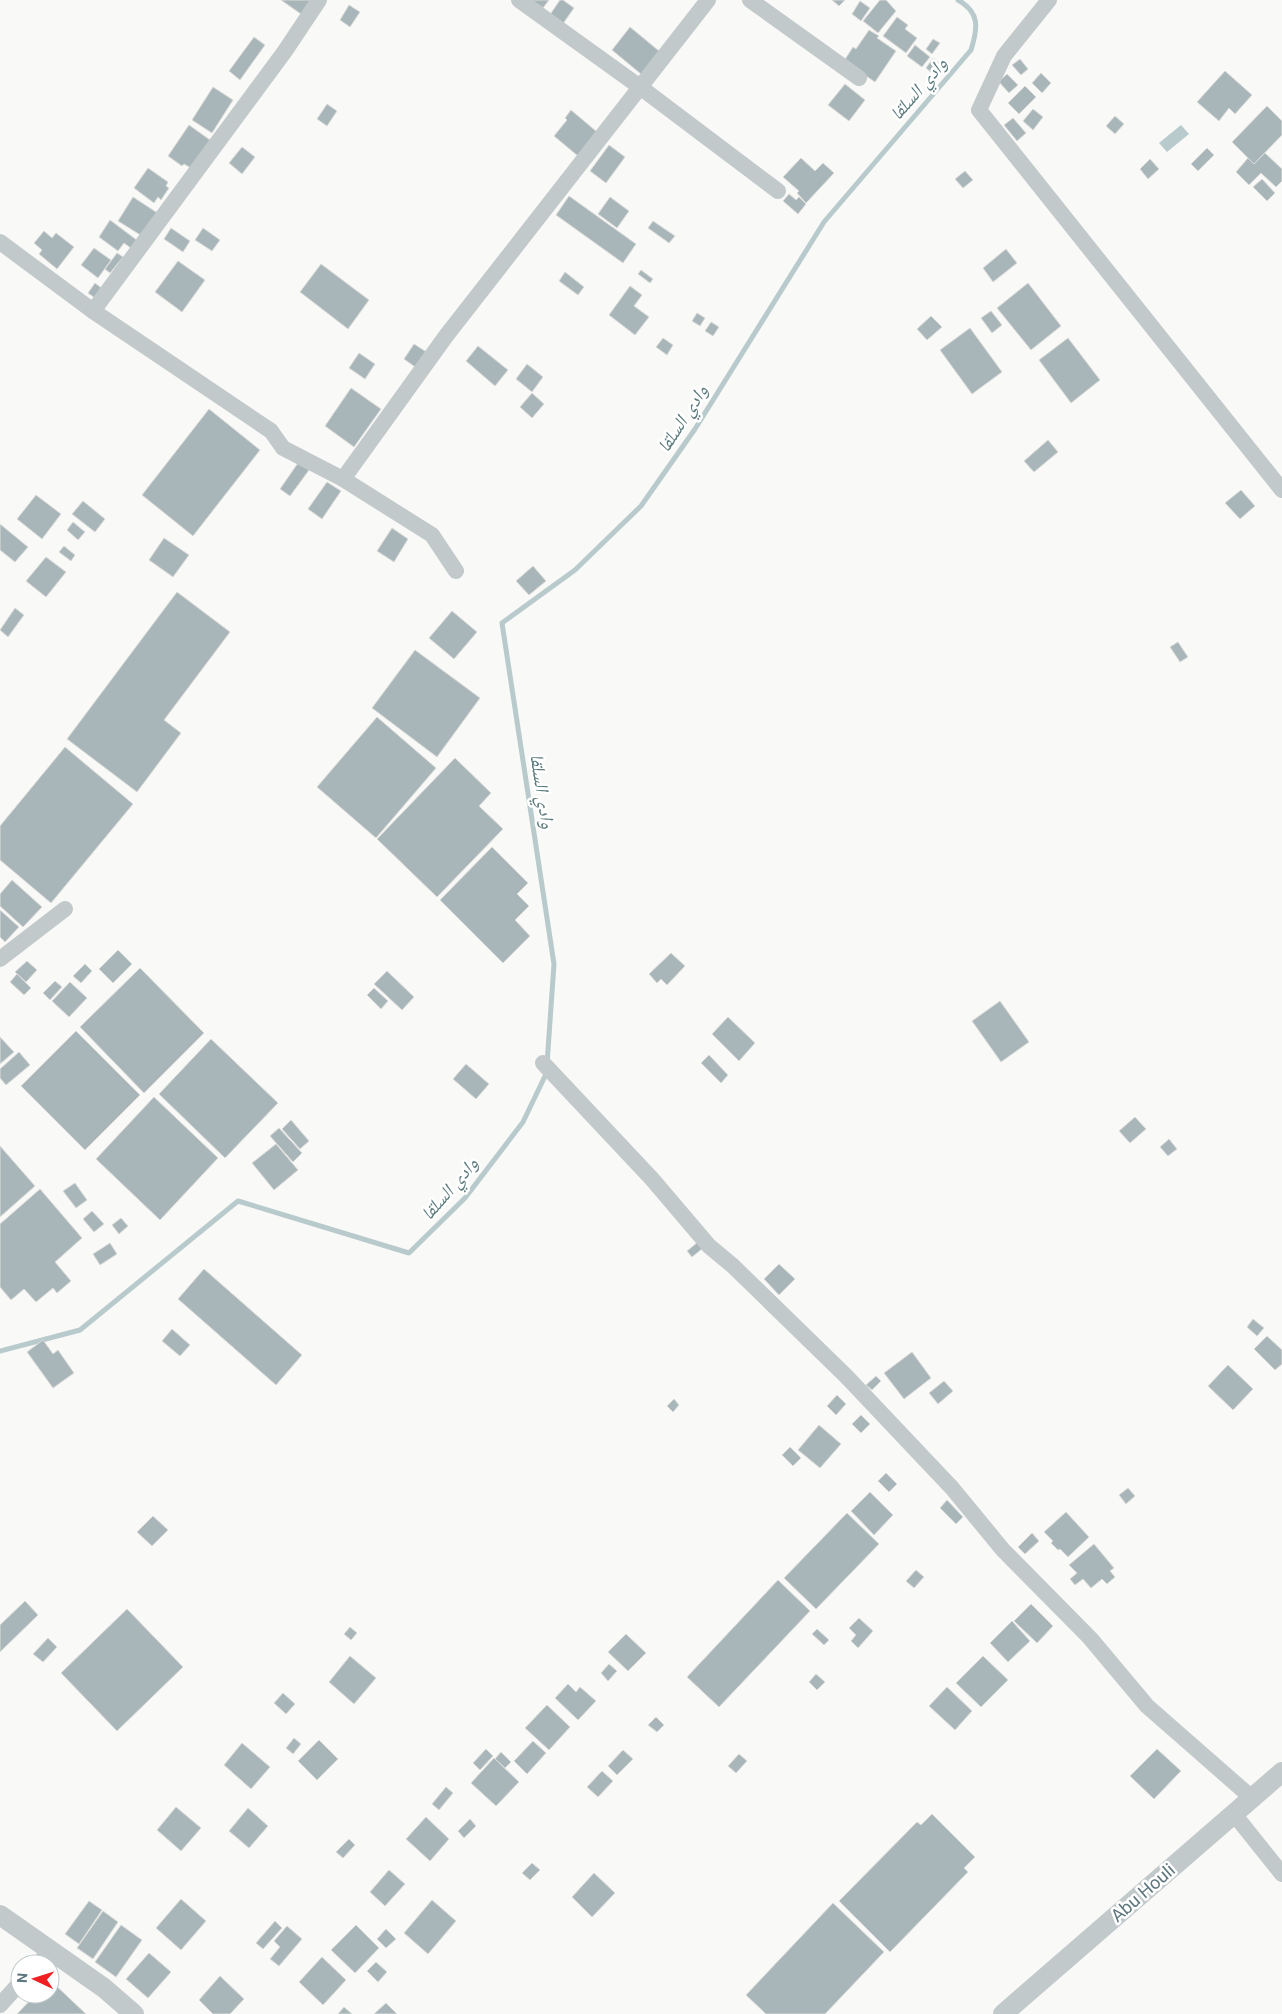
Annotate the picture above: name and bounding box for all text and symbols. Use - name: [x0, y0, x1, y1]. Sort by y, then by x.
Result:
- water label: وادي السلقا: [885, 52, 955, 127]
- water label: وادي السلقا: [652, 380, 716, 458]
- water label: وادي السلقا: [521, 752, 560, 831]
- water label: وادي السلقا: [416, 1152, 486, 1227]
- street label: Abu Houli: [1106, 1859, 1179, 1926]
- north arrow: [10, 1954, 60, 2004]
- text: N: [14, 1973, 30, 1984]

